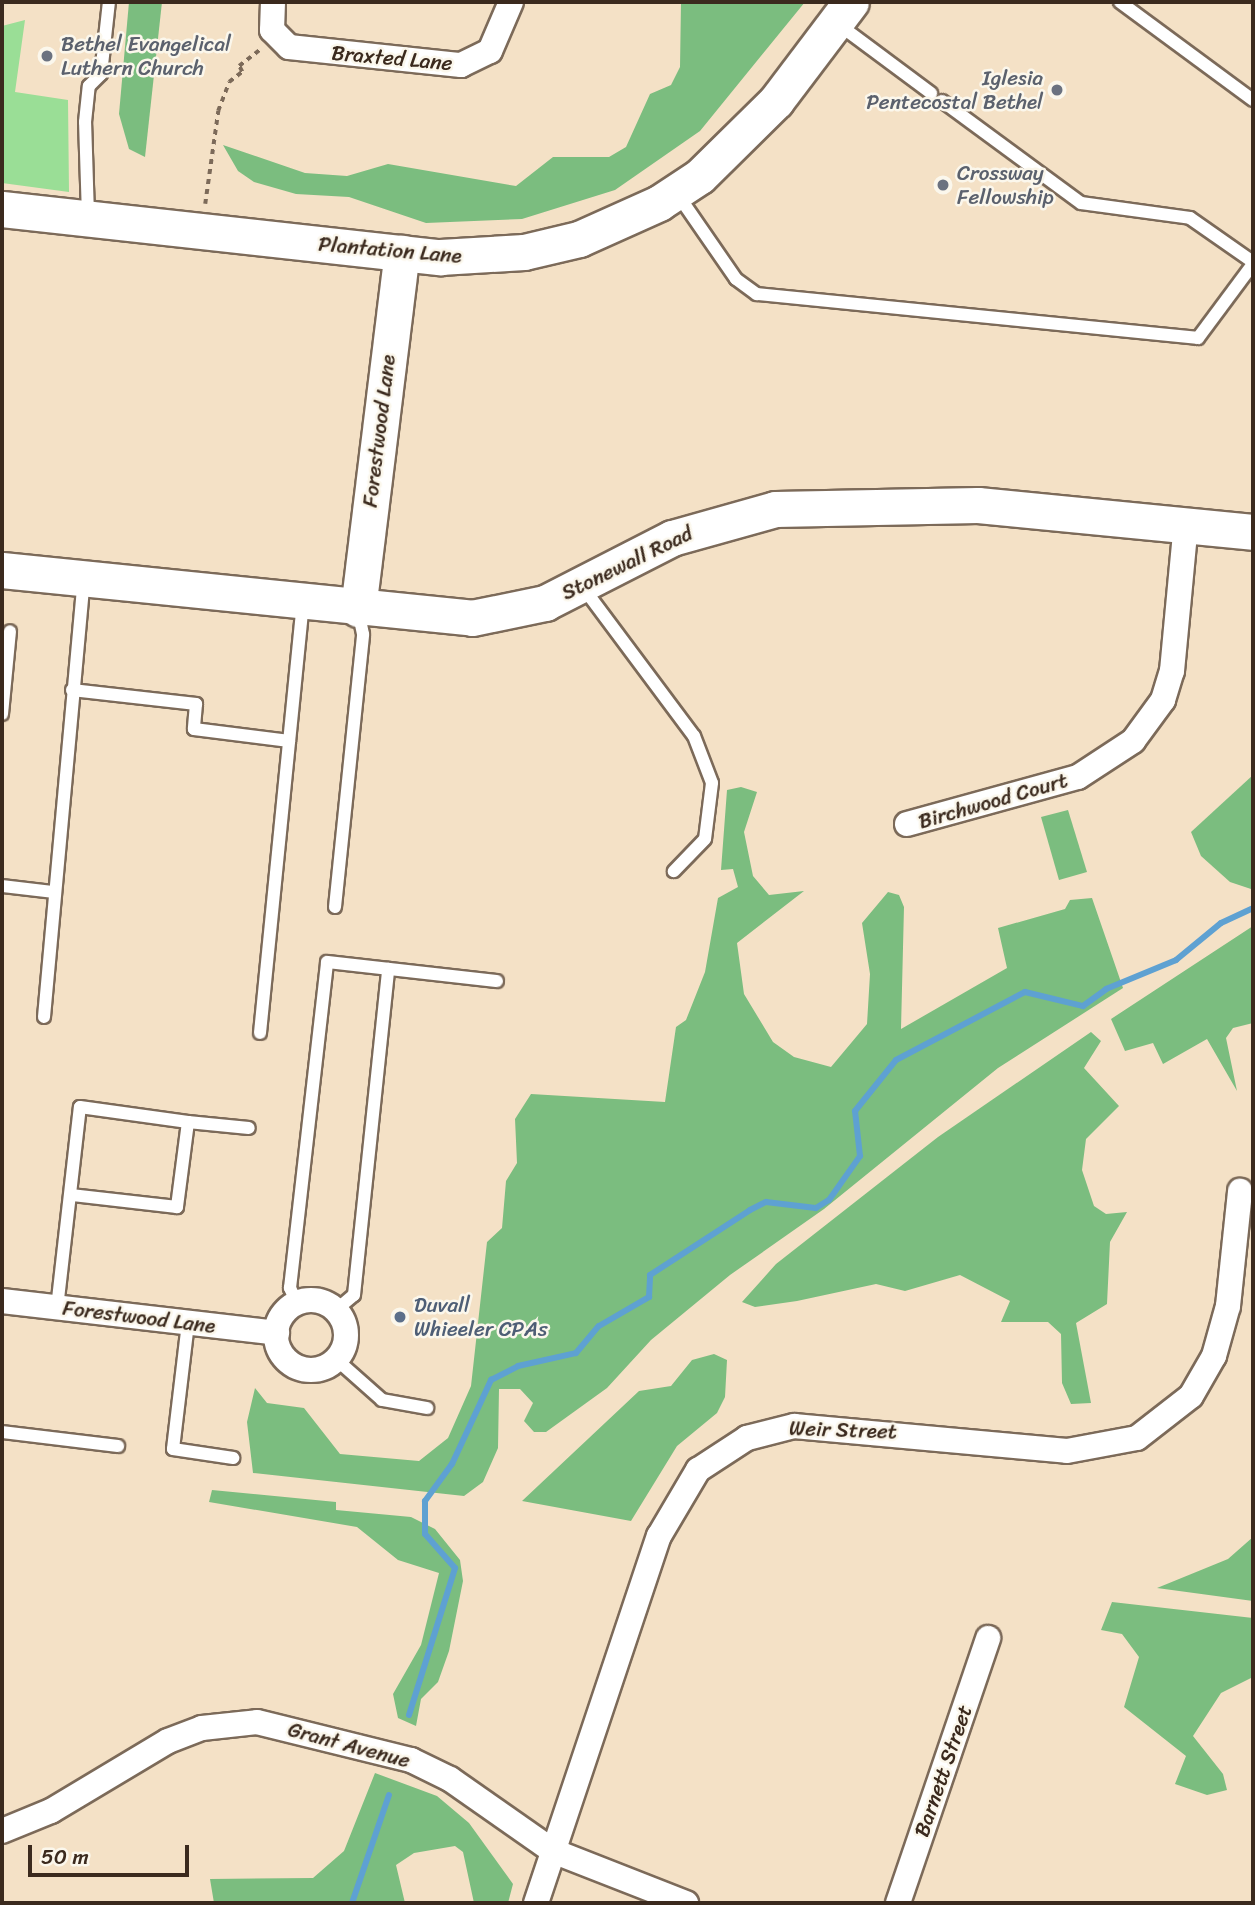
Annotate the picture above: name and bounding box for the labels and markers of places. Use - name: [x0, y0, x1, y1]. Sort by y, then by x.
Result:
- place label: Bethel Evangelical Luthern Church: [61, 31, 231, 81]
- marker: Bethel Evangelical Luthern Church: [39, 48, 55, 64]
- place label: Iglesia Pentecostal Bethel: [865, 65, 1043, 115]
- marker: Iglesia Pentecostal Bethel: [1049, 82, 1065, 98]
- place label: Crossway Fellowship: [957, 160, 1054, 210]
- marker: Crossway Fellowship: [935, 177, 951, 193]
- place label: Duvall Whieeler CPAs: [414, 1292, 548, 1342]
- marker: Duvall Whieeler CPAs: [392, 1309, 408, 1325]

